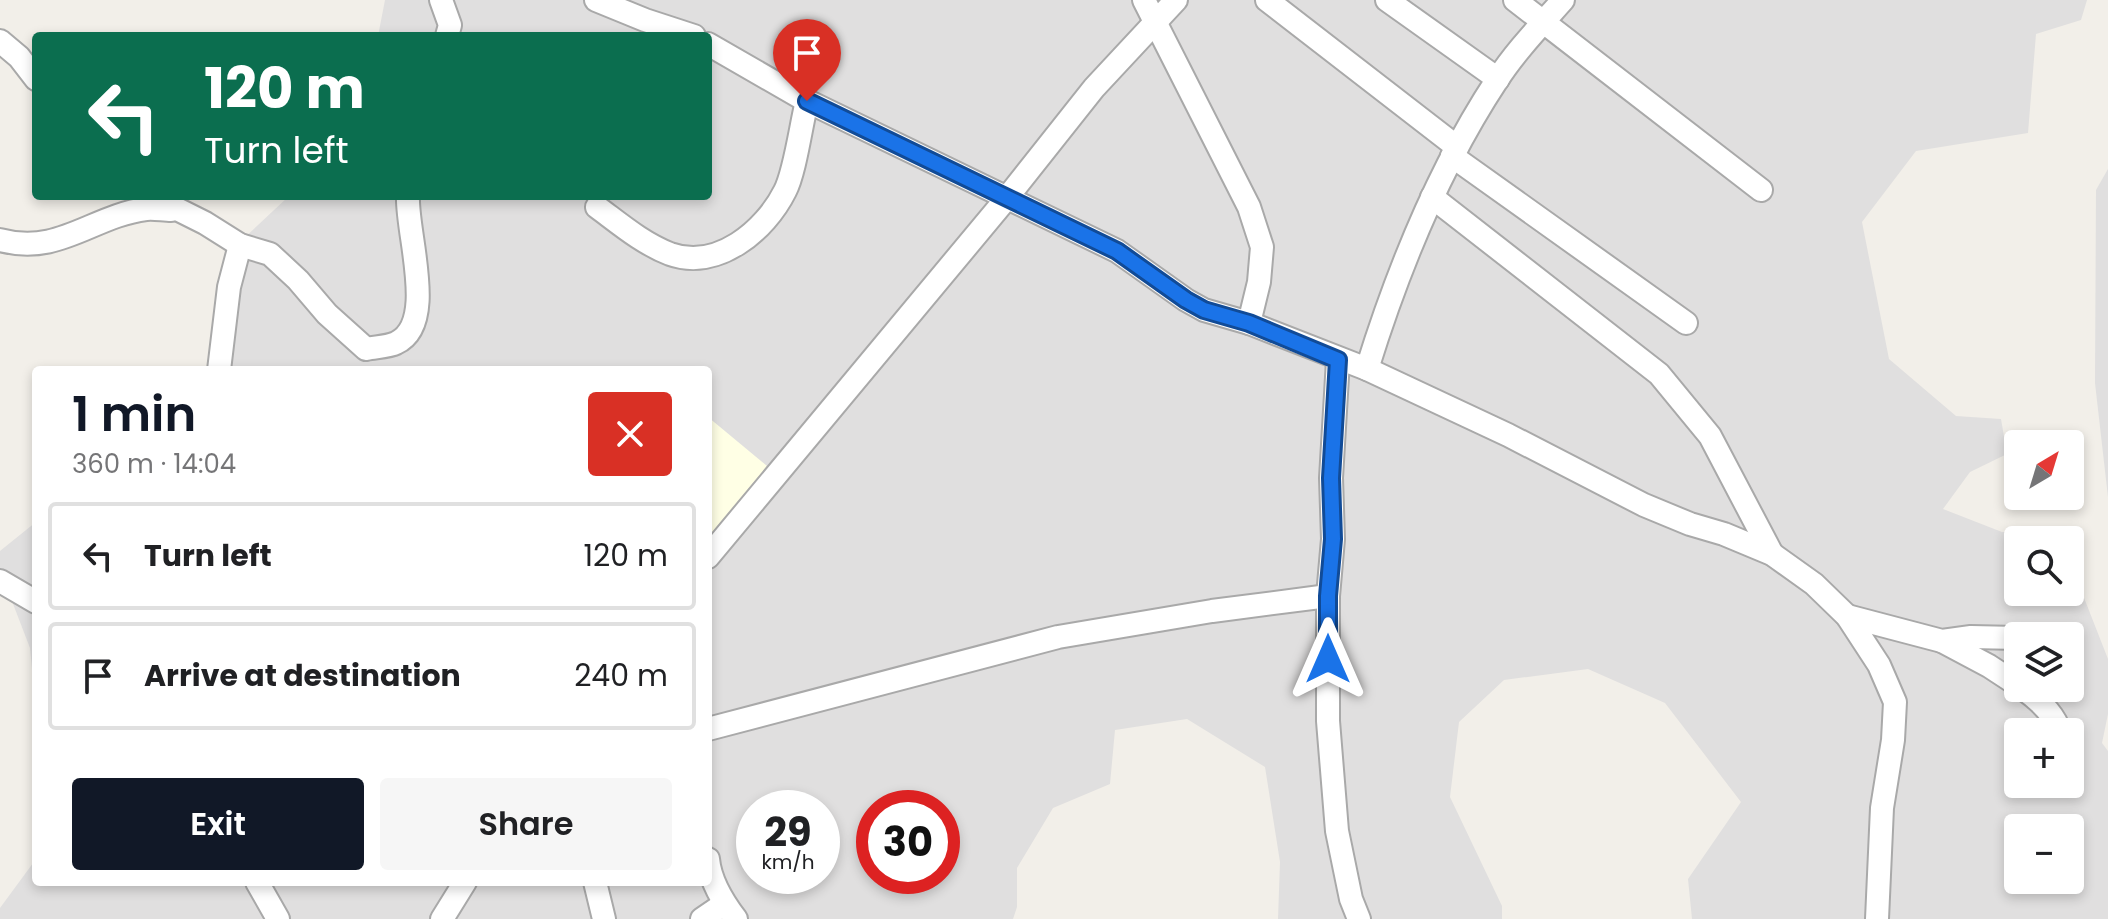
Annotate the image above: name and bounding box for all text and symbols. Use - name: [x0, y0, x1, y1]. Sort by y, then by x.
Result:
- pin: [773, 19, 841, 101]
- icon: arrive: [785, 31, 829, 75]
- text: 120 m: [204, 49, 365, 128]
- icon: left: [72, 64, 176, 168]
- text: Turn left: [204, 125, 349, 176]
- text: 1 min: [72, 381, 196, 448]
- button: close: [588, 392, 672, 476]
- north arrow: [2004, 430, 2084, 510]
- map controls: [2004, 430, 2084, 894]
- text: 360 m · 14:04: [72, 446, 236, 482]
- button: search: [2004, 526, 2084, 606]
- icon: left: [76, 534, 120, 578]
- text: Turn left: [144, 534, 272, 577]
- text: 120 m: [583, 534, 668, 577]
- position arrow: [1286, 617, 1370, 701]
- button: layers: [2004, 622, 2084, 702]
- icon: arrive: [76, 654, 120, 698]
- text: Arrive at destination: [144, 654, 461, 697]
- text: 240 m: [574, 654, 668, 697]
- button: +: [2004, 718, 2084, 798]
- button: Exit: [72, 778, 364, 870]
- button: Share: [380, 778, 672, 870]
- speed limit sign: 30: [856, 790, 960, 894]
- text: 29: [764, 804, 812, 860]
- button: −: [2004, 814, 2084, 894]
- text: km/h: [761, 848, 815, 876]

